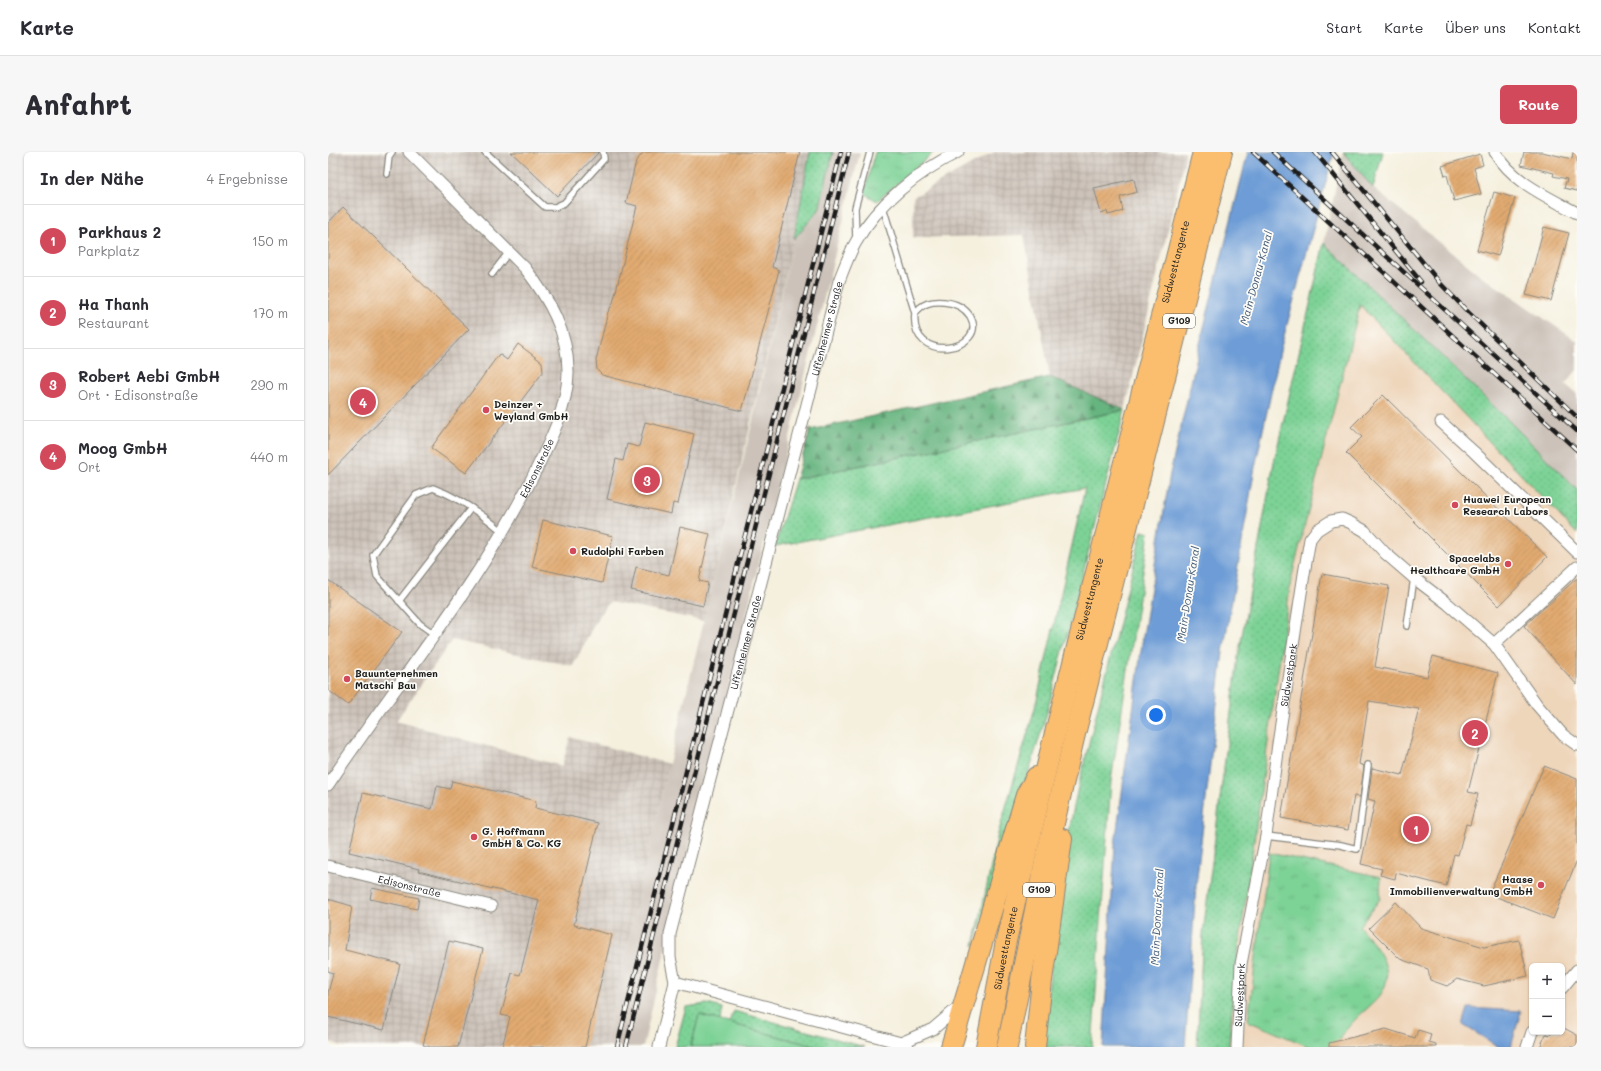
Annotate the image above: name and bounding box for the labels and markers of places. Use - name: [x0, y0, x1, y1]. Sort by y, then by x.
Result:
- pin: 4: [350, 387, 376, 417]
- place label: Deinzer + Weyland GmbH: [494, 397, 568, 423]
- marker: Deinzer + Weyland GmbH: [481, 405, 491, 415]
- pin: 3: [634, 465, 660, 495]
- place label: Huawei European Research Labors: [1463, 492, 1551, 518]
- marker: Huawei European Research Labors: [1450, 500, 1460, 510]
- place label: Rudolphi Farben: [581, 544, 664, 558]
- marker: Rudolphi Farben: [568, 546, 578, 556]
- place label: Spacelabs Healthcare GmbH: [1410, 551, 1500, 577]
- marker: Spacelabs Healthcare GmbH: [1503, 559, 1513, 569]
- place label: Bauunternehmen Matschi Bau: [355, 666, 438, 692]
- marker: Bauunternehmen Matschi Bau: [342, 674, 352, 684]
- pin: 2: [1462, 718, 1488, 748]
- pin: 1: [1403, 814, 1429, 844]
- place label: G. Hoffmann GmbH & Co. KG: [482, 824, 561, 850]
- marker: G. Hoffmann GmbH & Co. KG: [469, 832, 479, 842]
- place label: Haase Immobilienverwaltung GmbH: [1390, 872, 1533, 898]
- marker: Haase Immobilienverwaltung GmbH: [1536, 880, 1546, 890]

